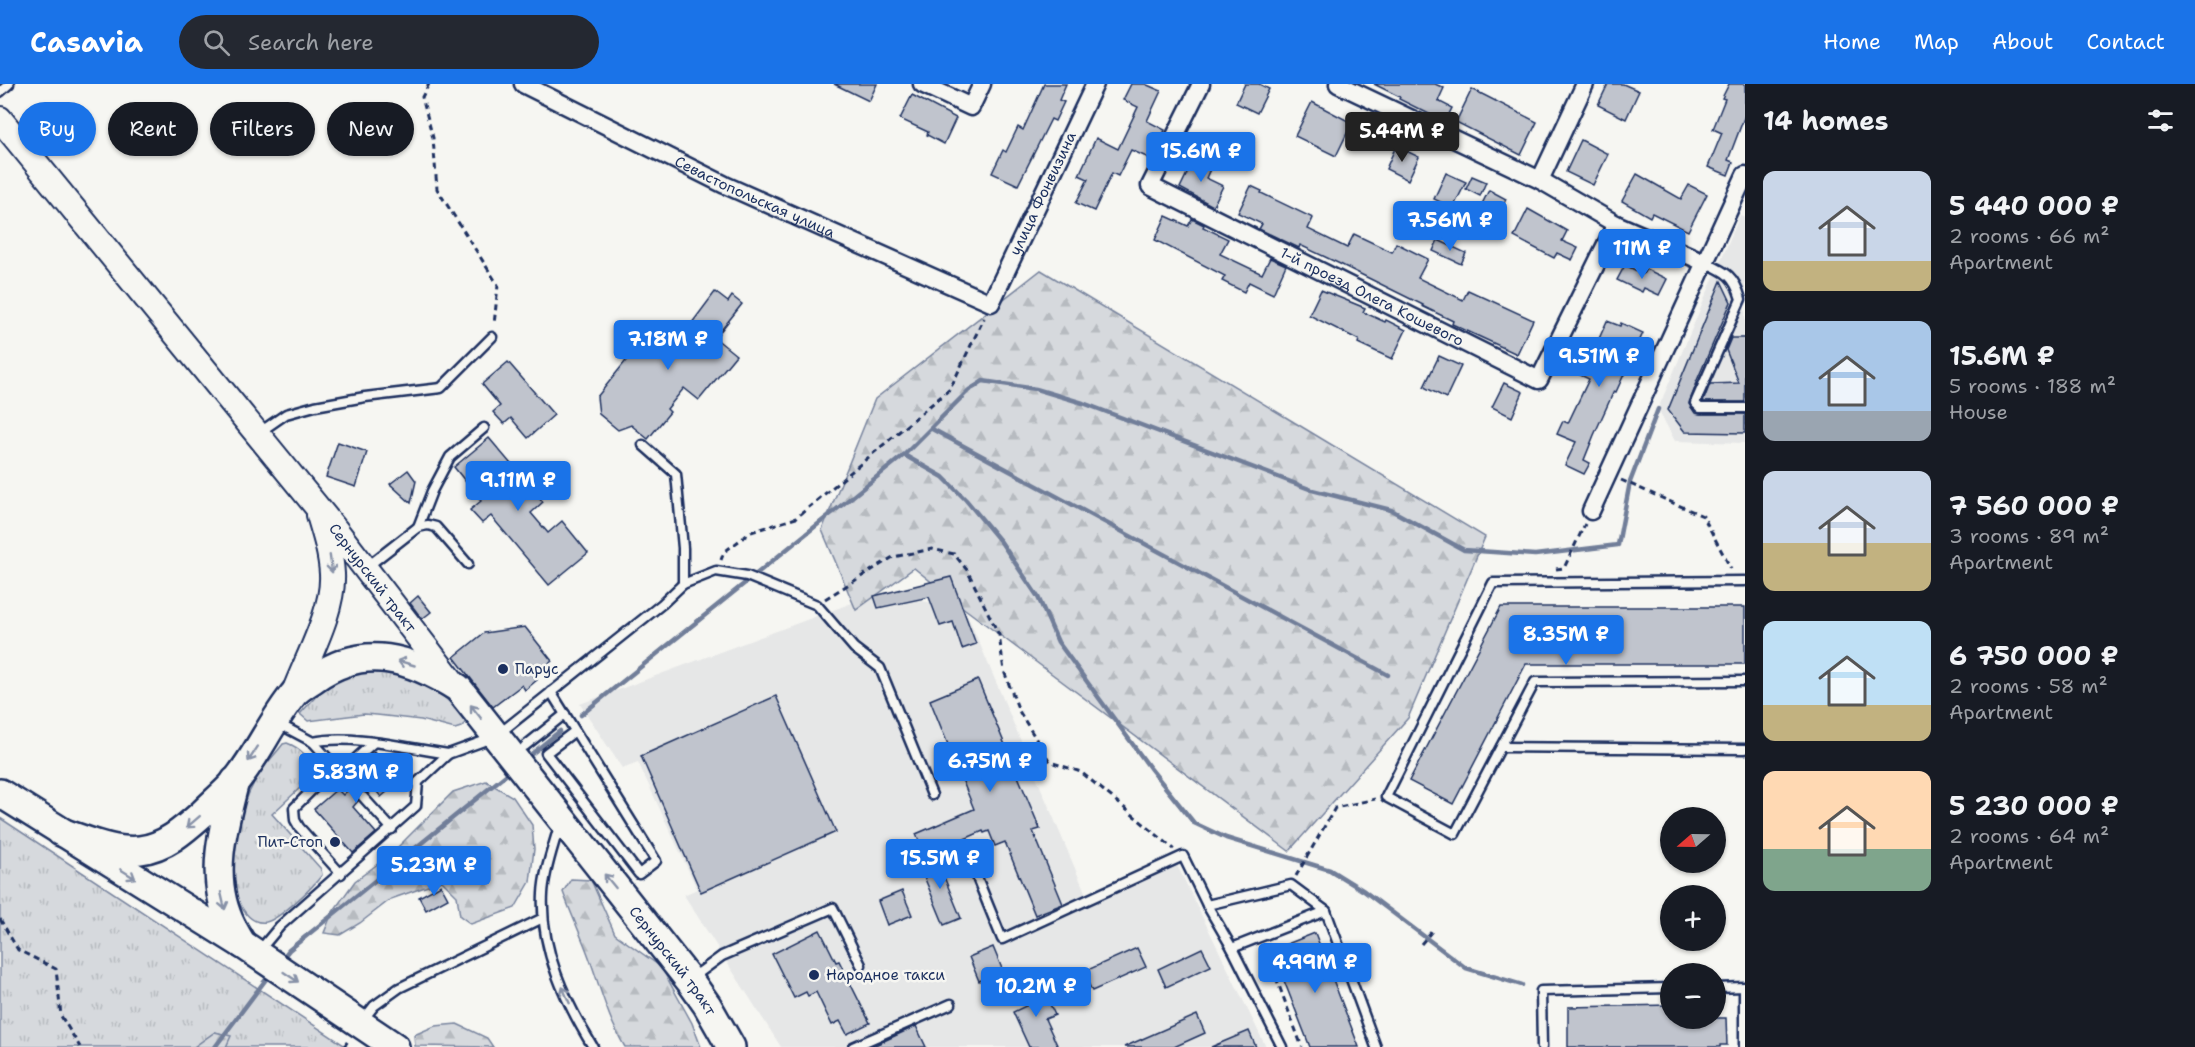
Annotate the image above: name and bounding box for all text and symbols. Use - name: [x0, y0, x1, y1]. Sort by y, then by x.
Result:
- search box: [179, 15, 599, 69]
- text: Casavia: [30, 23, 143, 61]
- icon: search: [200, 26, 233, 59]
- text: Search here: [248, 28, 374, 57]
- text: Home: [1823, 28, 1881, 56]
- text: Map: [1914, 28, 1959, 56]
- text: About: [1992, 28, 2053, 56]
- text: Contact: [2086, 28, 2165, 56]
- chip: Buy: [18, 102, 96, 156]
- chip: Rent: [108, 102, 198, 156]
- chip: Filters: [210, 102, 315, 156]
- chip: New: [327, 102, 414, 156]
- text: 14 homes: [1763, 103, 1889, 138]
- icon: filters: [2144, 104, 2177, 137]
- pin: 5.44M ₽: [1347, 112, 1457, 163]
- text: 5.44M ₽: [1359, 118, 1445, 144]
- street label: улица Фонвизина: [1005, 128, 1081, 259]
- pin: 15.6M ₽: [1146, 132, 1256, 183]
- text: 15.6M ₽: [1160, 138, 1242, 164]
- street label: Севастопольская улица: [671, 151, 839, 243]
- text: 5 440 000 ₽: [1949, 188, 2119, 223]
- icon: home: [1811, 195, 1883, 267]
- pin: 7.56M ₽: [1395, 201, 1505, 252]
- text: 7.56M ₽: [1407, 207, 1493, 233]
- text: 2 rooms · 66 m²: [1949, 223, 2110, 249]
- pin: 11M ₽: [1600, 229, 1684, 280]
- text: 11M ₽: [1612, 235, 1672, 261]
- street label: 1-й проезд Олега Кошевого: [1277, 242, 1467, 351]
- text: Apartment: [1949, 249, 2053, 275]
- pin: 7.18M ₽: [613, 320, 723, 371]
- text: 7.18M ₽: [628, 326, 708, 352]
- pin: 9.51M ₽: [1544, 337, 1654, 388]
- text: 15.6M ₽: [1949, 338, 2055, 373]
- text: 9.51M ₽: [1558, 343, 1640, 369]
- icon: home: [1811, 345, 1883, 417]
- text: 5 rooms · 188 m²: [1949, 373, 2116, 399]
- text: House: [1949, 399, 2008, 425]
- pin: 9.11M ₽: [463, 461, 573, 512]
- text: 9.11M ₽: [480, 467, 556, 493]
- text: 7 560 000 ₽: [1949, 488, 2119, 523]
- icon: home: [1811, 495, 1883, 567]
- street label: Сернурский тракт: [324, 519, 421, 637]
- text: 3 rooms · 89 m²: [1949, 523, 2109, 549]
- text: Apartment: [1949, 549, 2053, 575]
- one-way arrow: [325, 554, 336, 573]
- pin: 8.35M ₽: [1511, 615, 1621, 666]
- text: 8.35M ₽: [1523, 621, 1609, 647]
- text: 6 750 000 ₽: [1949, 638, 2119, 673]
- icon: home: [1811, 645, 1883, 717]
- one-way arrow: [396, 657, 415, 668]
- place label: Парус: [515, 659, 559, 679]
- marker: Парус: [496, 662, 510, 676]
- text: 2 rooms · 58 m²: [1949, 673, 2108, 699]
- text: Apartment: [1949, 699, 2053, 725]
- one-way arrow: [470, 704, 483, 720]
- pin: 6.75M ₽: [935, 742, 1045, 793]
- one-way arrow: [247, 745, 259, 762]
- text: 6.75M ₽: [948, 748, 1032, 774]
- pin: 5.83M ₽: [301, 753, 411, 804]
- text: 5.83M ₽: [313, 759, 399, 785]
- text: 5 230 000 ₽: [1949, 788, 2119, 823]
- icon: home: [1811, 795, 1883, 867]
- north arrow: [1660, 807, 1726, 873]
- map controls: [1660, 807, 1726, 1029]
- one-way arrow: [185, 815, 201, 828]
- text: 2 rooms · 64 m²: [1949, 823, 2109, 849]
- place label: Пит-Стоп: [258, 832, 323, 852]
- marker: Пит-Стоп: [328, 835, 342, 849]
- pin: 15.5M ₽: [885, 839, 995, 890]
- text: 15.5M ₽: [900, 845, 980, 871]
- pin: 5.23M ₽: [379, 846, 489, 897]
- text: Apartment: [1949, 849, 2053, 875]
- text: 5.23M ₽: [391, 852, 477, 878]
- one-way arrow: [119, 868, 136, 880]
- one-way arrow: [604, 873, 617, 889]
- button: +: [1660, 885, 1726, 951]
- one-way arrow: [218, 890, 229, 910]
- street label: Сернурский тракт: [625, 902, 721, 1019]
- pin: 4.99M ₽: [1260, 943, 1370, 994]
- text: 4.99M ₽: [1272, 949, 1358, 975]
- button: −: [1660, 963, 1726, 1029]
- place label: Народное такси: [826, 965, 945, 985]
- pin: 10.2M ₽: [981, 967, 1091, 1018]
- marker: Народное такси: [807, 968, 821, 982]
- one-way arrow: [282, 971, 299, 983]
- text: 10.2M ₽: [995, 973, 1077, 999]
- one-way arrow: [560, 987, 571, 1005]

